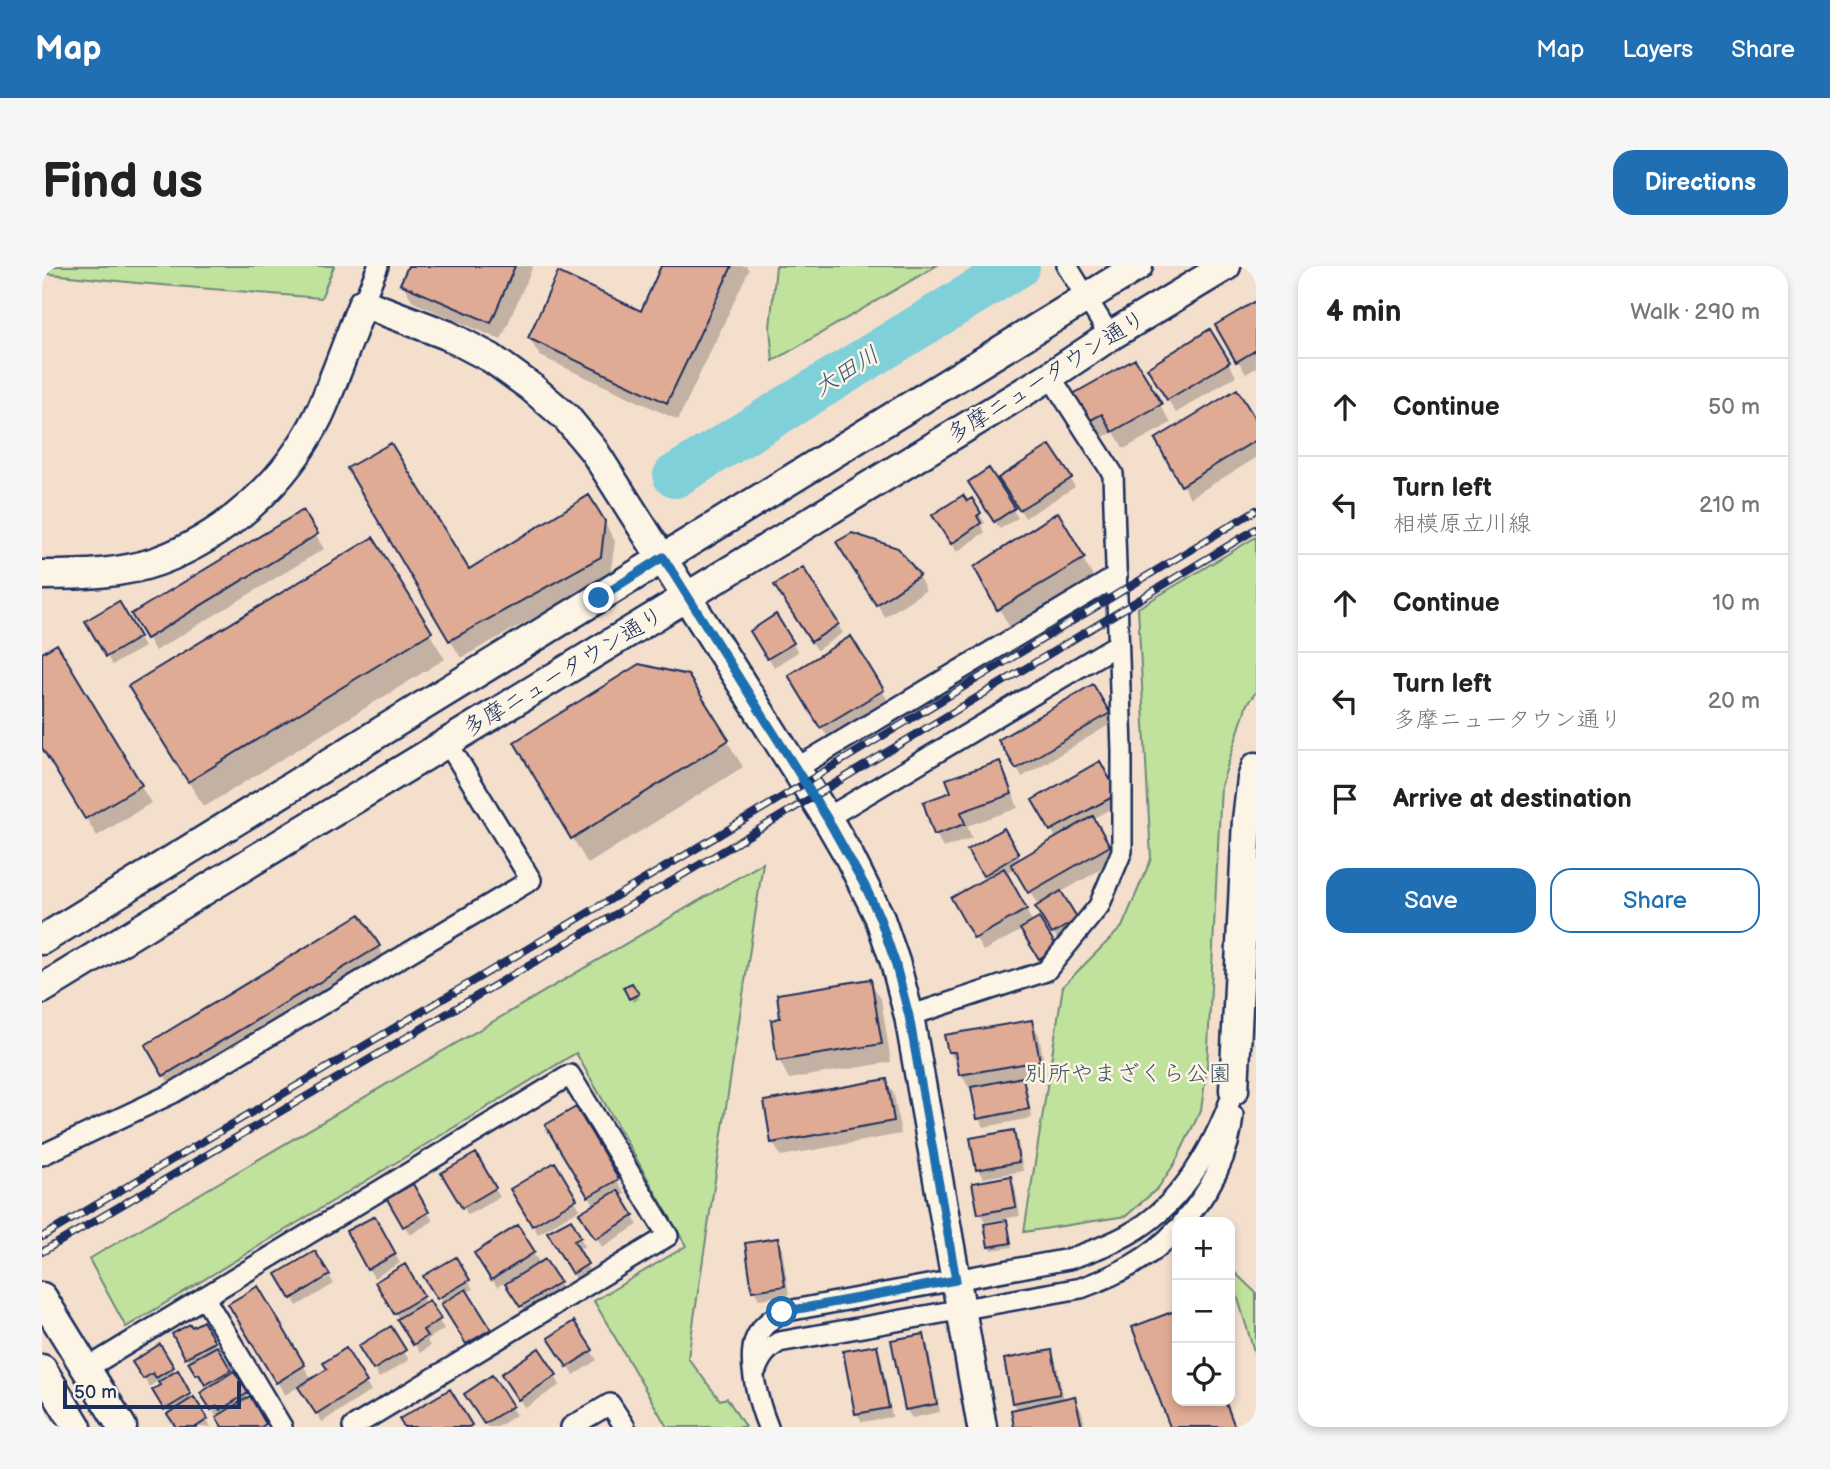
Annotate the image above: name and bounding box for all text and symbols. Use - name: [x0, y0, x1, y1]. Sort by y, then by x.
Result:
- text: Map: [35, 29, 101, 69]
- text: Map: [1536, 35, 1584, 64]
- text: Layers: [1622, 35, 1693, 64]
- text: Share: [1731, 35, 1795, 64]
- button: Directions: [1613, 150, 1788, 215]
- text: Find us: [42, 153, 203, 212]
- text: 4 min: [1326, 294, 1401, 330]
- text: Walk · 290 m: [1630, 298, 1760, 326]
- street label: 多摩ニュータウン通り: [942, 304, 1151, 450]
- water label: 大田川: [808, 340, 884, 403]
- icon: ahead: [1326, 388, 1364, 426]
- text: Continue: [1393, 392, 1500, 423]
- text: 50 m: [1708, 393, 1760, 421]
- text: Turn left: [1393, 473, 1492, 504]
- icon: left: [1326, 486, 1364, 524]
- text: 210 m: [1699, 491, 1760, 519]
- text: 相模原立川線: [1393, 510, 1531, 538]
- route end: [583, 582, 614, 613]
- icon: ahead: [1326, 584, 1364, 622]
- text: Continue: [1393, 588, 1500, 619]
- text: 10 m: [1712, 589, 1760, 617]
- street label: 多摩ニュータウン通り: [458, 601, 669, 743]
- text: Turn left: [1393, 669, 1492, 700]
- icon: left: [1326, 682, 1364, 720]
- text: 20 m: [1708, 687, 1760, 715]
- text: 多摩ニュータウン通り: [1393, 706, 1623, 734]
- icon: arrive: [1326, 780, 1364, 818]
- text: Arrive at destination: [1393, 784, 1632, 815]
- button: Save: [1326, 868, 1536, 933]
- button: Share: [1550, 868, 1760, 933]
- park label: 別所やまざくら公園: [1025, 1060, 1232, 1088]
- map controls: [1172, 1217, 1235, 1406]
- button: +: [1172, 1217, 1235, 1280]
- button: −: [1172, 1280, 1235, 1343]
- route start: [766, 1296, 797, 1327]
- button: locate: [1172, 1343, 1235, 1406]
- scale bar: [63, 1378, 242, 1410]
- text: 50 m: [74, 1381, 117, 1404]

